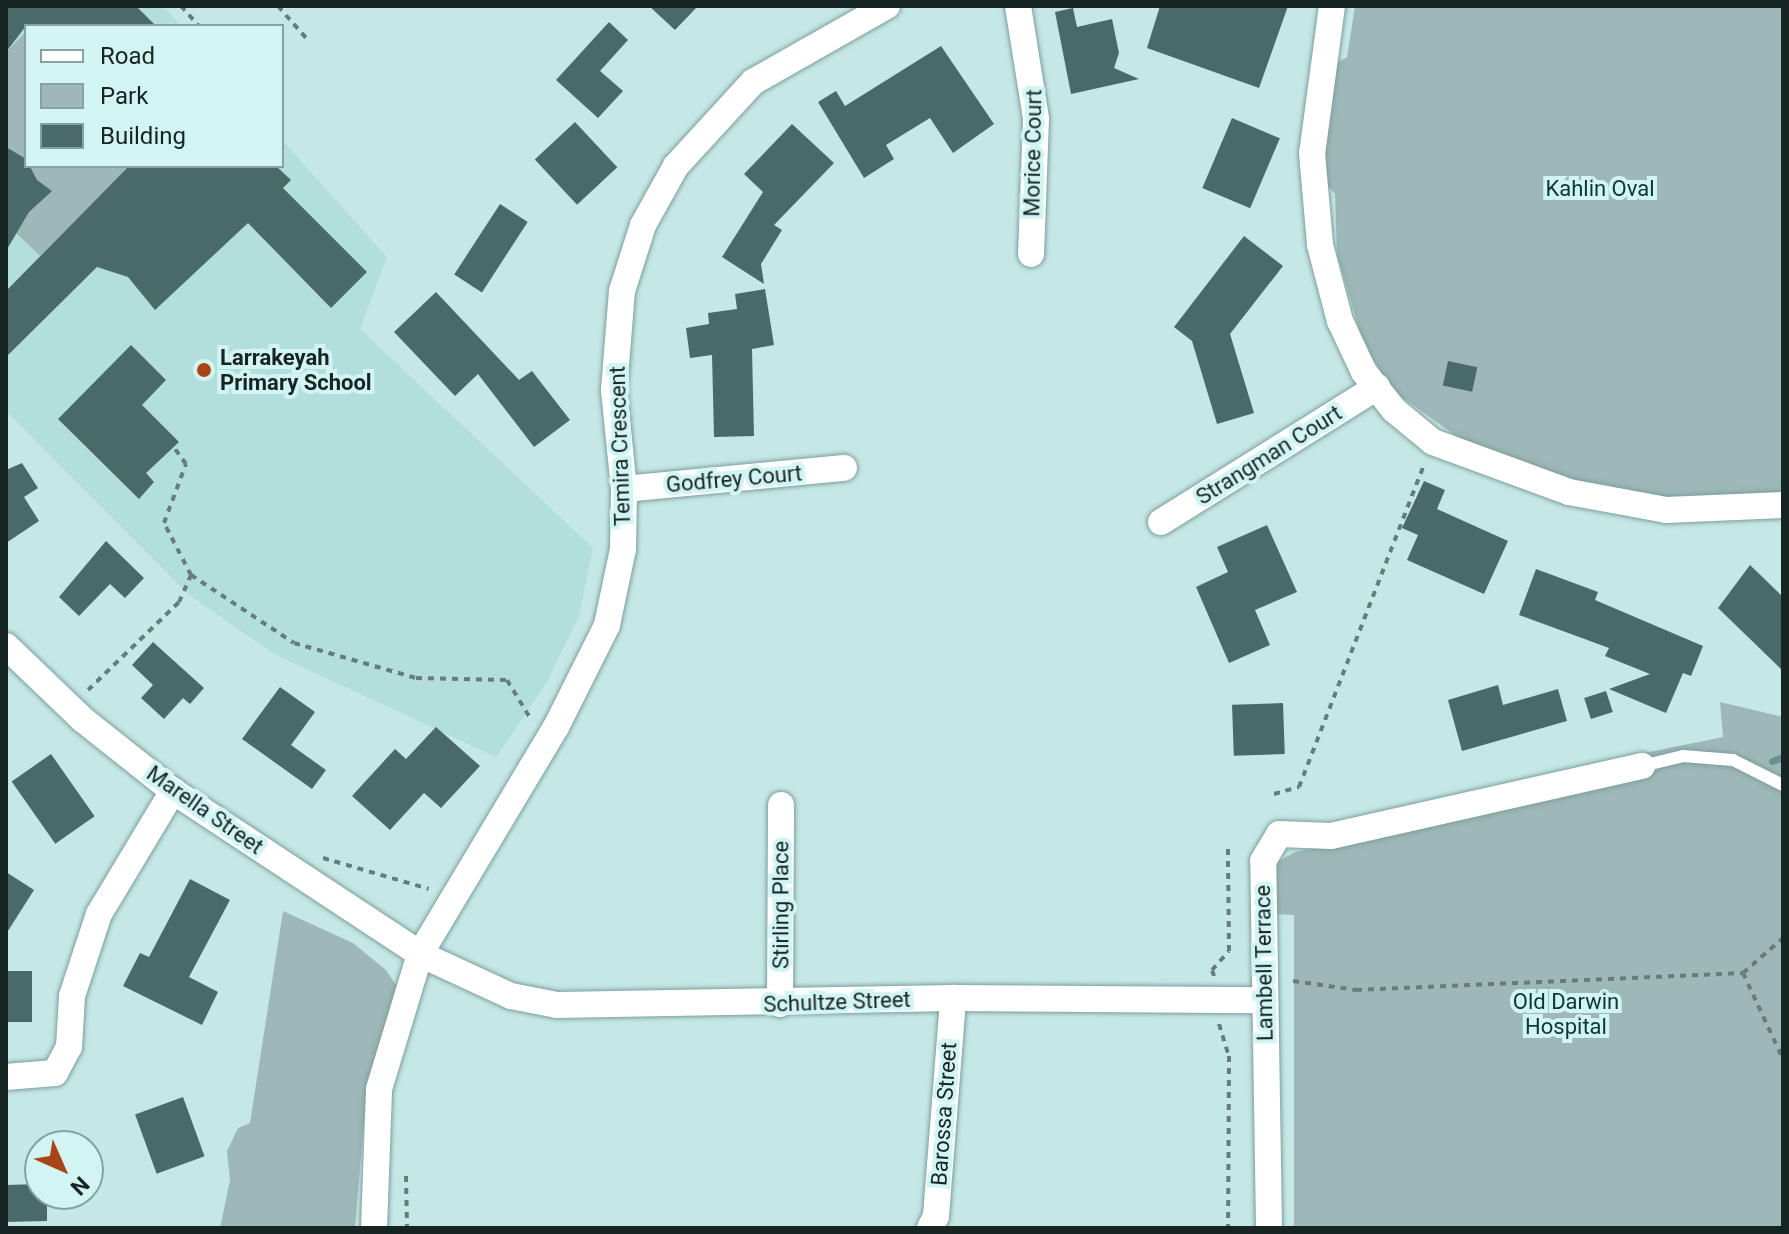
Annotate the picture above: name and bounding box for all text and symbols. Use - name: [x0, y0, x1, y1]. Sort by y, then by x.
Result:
- legend: [24, 24, 284, 168]
- text: Road: [100, 42, 155, 70]
- text: Park: [100, 82, 148, 110]
- street label: Morice Court: [1019, 89, 1047, 217]
- text: Building: [100, 122, 186, 150]
- park label: Kahlin Oval: [1545, 176, 1655, 202]
- place label: Larrakeyah Primary School: [220, 344, 372, 396]
- marker: Larrakeyah Primary School: [195, 361, 213, 379]
- street label: Temira Crescent: [604, 366, 636, 526]
- street label: Strangman Court: [1191, 400, 1347, 510]
- street label: Godfrey Court: [665, 460, 803, 498]
- street label: Marella Street: [142, 760, 268, 860]
- street label: Stirling Place: [768, 841, 794, 969]
- street label: Lambell Terrace: [1249, 884, 1279, 1042]
- street label: Schultze Street: [763, 986, 911, 1018]
- park label: Old Darwin Hospital: [1513, 988, 1619, 1040]
- street label: Barossa Street: [926, 1041, 962, 1187]
- north arrow: [24, 1130, 104, 1210]
- text: N: [66, 1172, 94, 1200]

